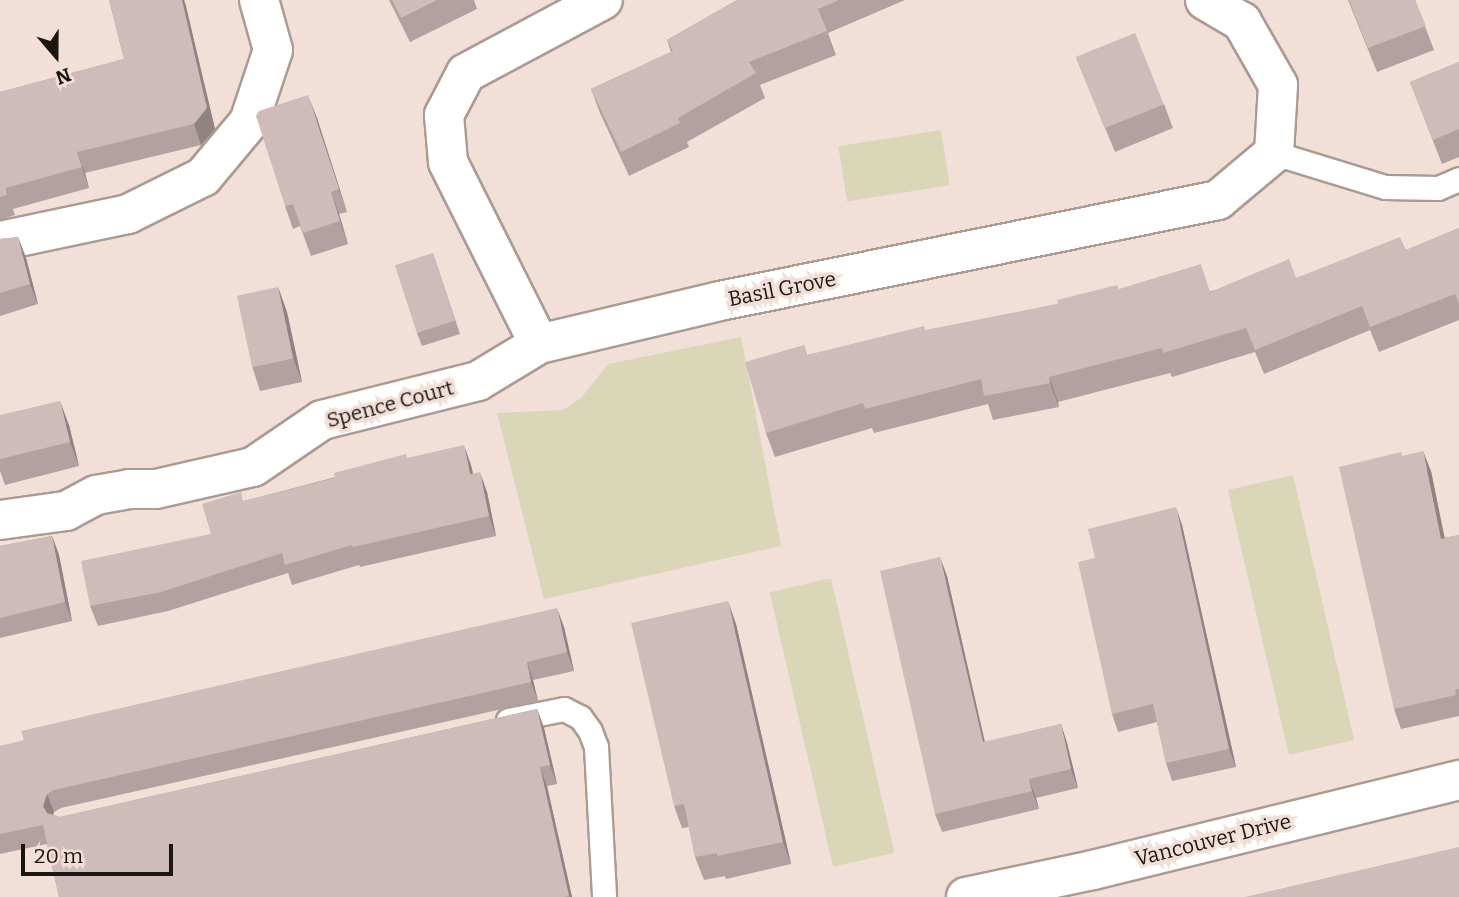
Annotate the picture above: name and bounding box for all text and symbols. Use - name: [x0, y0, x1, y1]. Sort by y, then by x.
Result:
- north arrow: [21, 21, 91, 91]
- text: N: [53, 63, 74, 90]
- street label: Basil Grove: [726, 266, 838, 312]
- street label: Spence Court: [324, 375, 456, 433]
- street label: Vancouver Drive: [1132, 808, 1294, 872]
- scale bar: [24, 830, 177, 874]
- text: 20 m: [34, 843, 83, 869]

